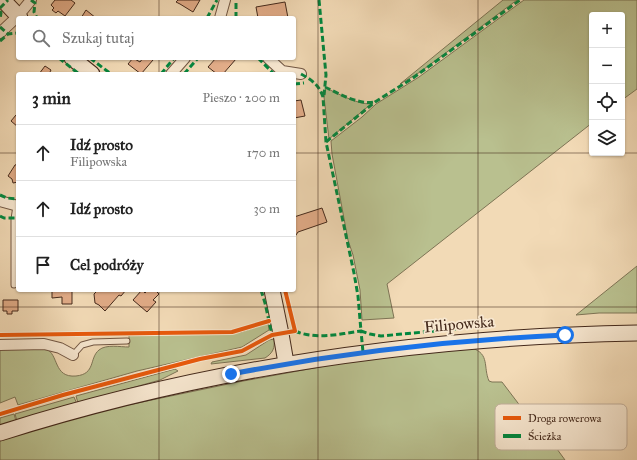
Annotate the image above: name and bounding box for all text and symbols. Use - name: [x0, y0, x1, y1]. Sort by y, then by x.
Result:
- map controls: [589, 12, 625, 156]
- button: +: [589, 12, 625, 48]
- search box: [16, 16, 296, 60]
- icon: search: [30, 27, 52, 49]
- text: Szukaj tutaj: [62, 29, 134, 47]
- button: −: [589, 48, 625, 84]
- button: locate: [589, 84, 625, 120]
- text: 3 min: [32, 88, 71, 109]
- text: Pieszo · 200 m: [203, 90, 280, 106]
- button: layers: [589, 120, 625, 156]
- text: Idź prosto: [70, 136, 133, 154]
- icon: ahead: [32, 142, 54, 164]
- text: 170 m: [247, 145, 280, 161]
- text: Filipowska: [70, 154, 127, 170]
- icon: ahead: [32, 198, 54, 220]
- text: Idź prosto: [70, 200, 133, 218]
- text: 30 m: [254, 201, 280, 217]
- icon: arrive: [32, 254, 54, 276]
- text: Cel podróży: [70, 256, 144, 274]
- street label: Filipowska: [423, 311, 495, 337]
- route start: [556, 326, 574, 344]
- route end: [222, 365, 240, 383]
- legend: [495, 404, 627, 450]
- text: Droga rowerowa: [528, 412, 602, 425]
- text: Ścieżka: [528, 429, 562, 443]

